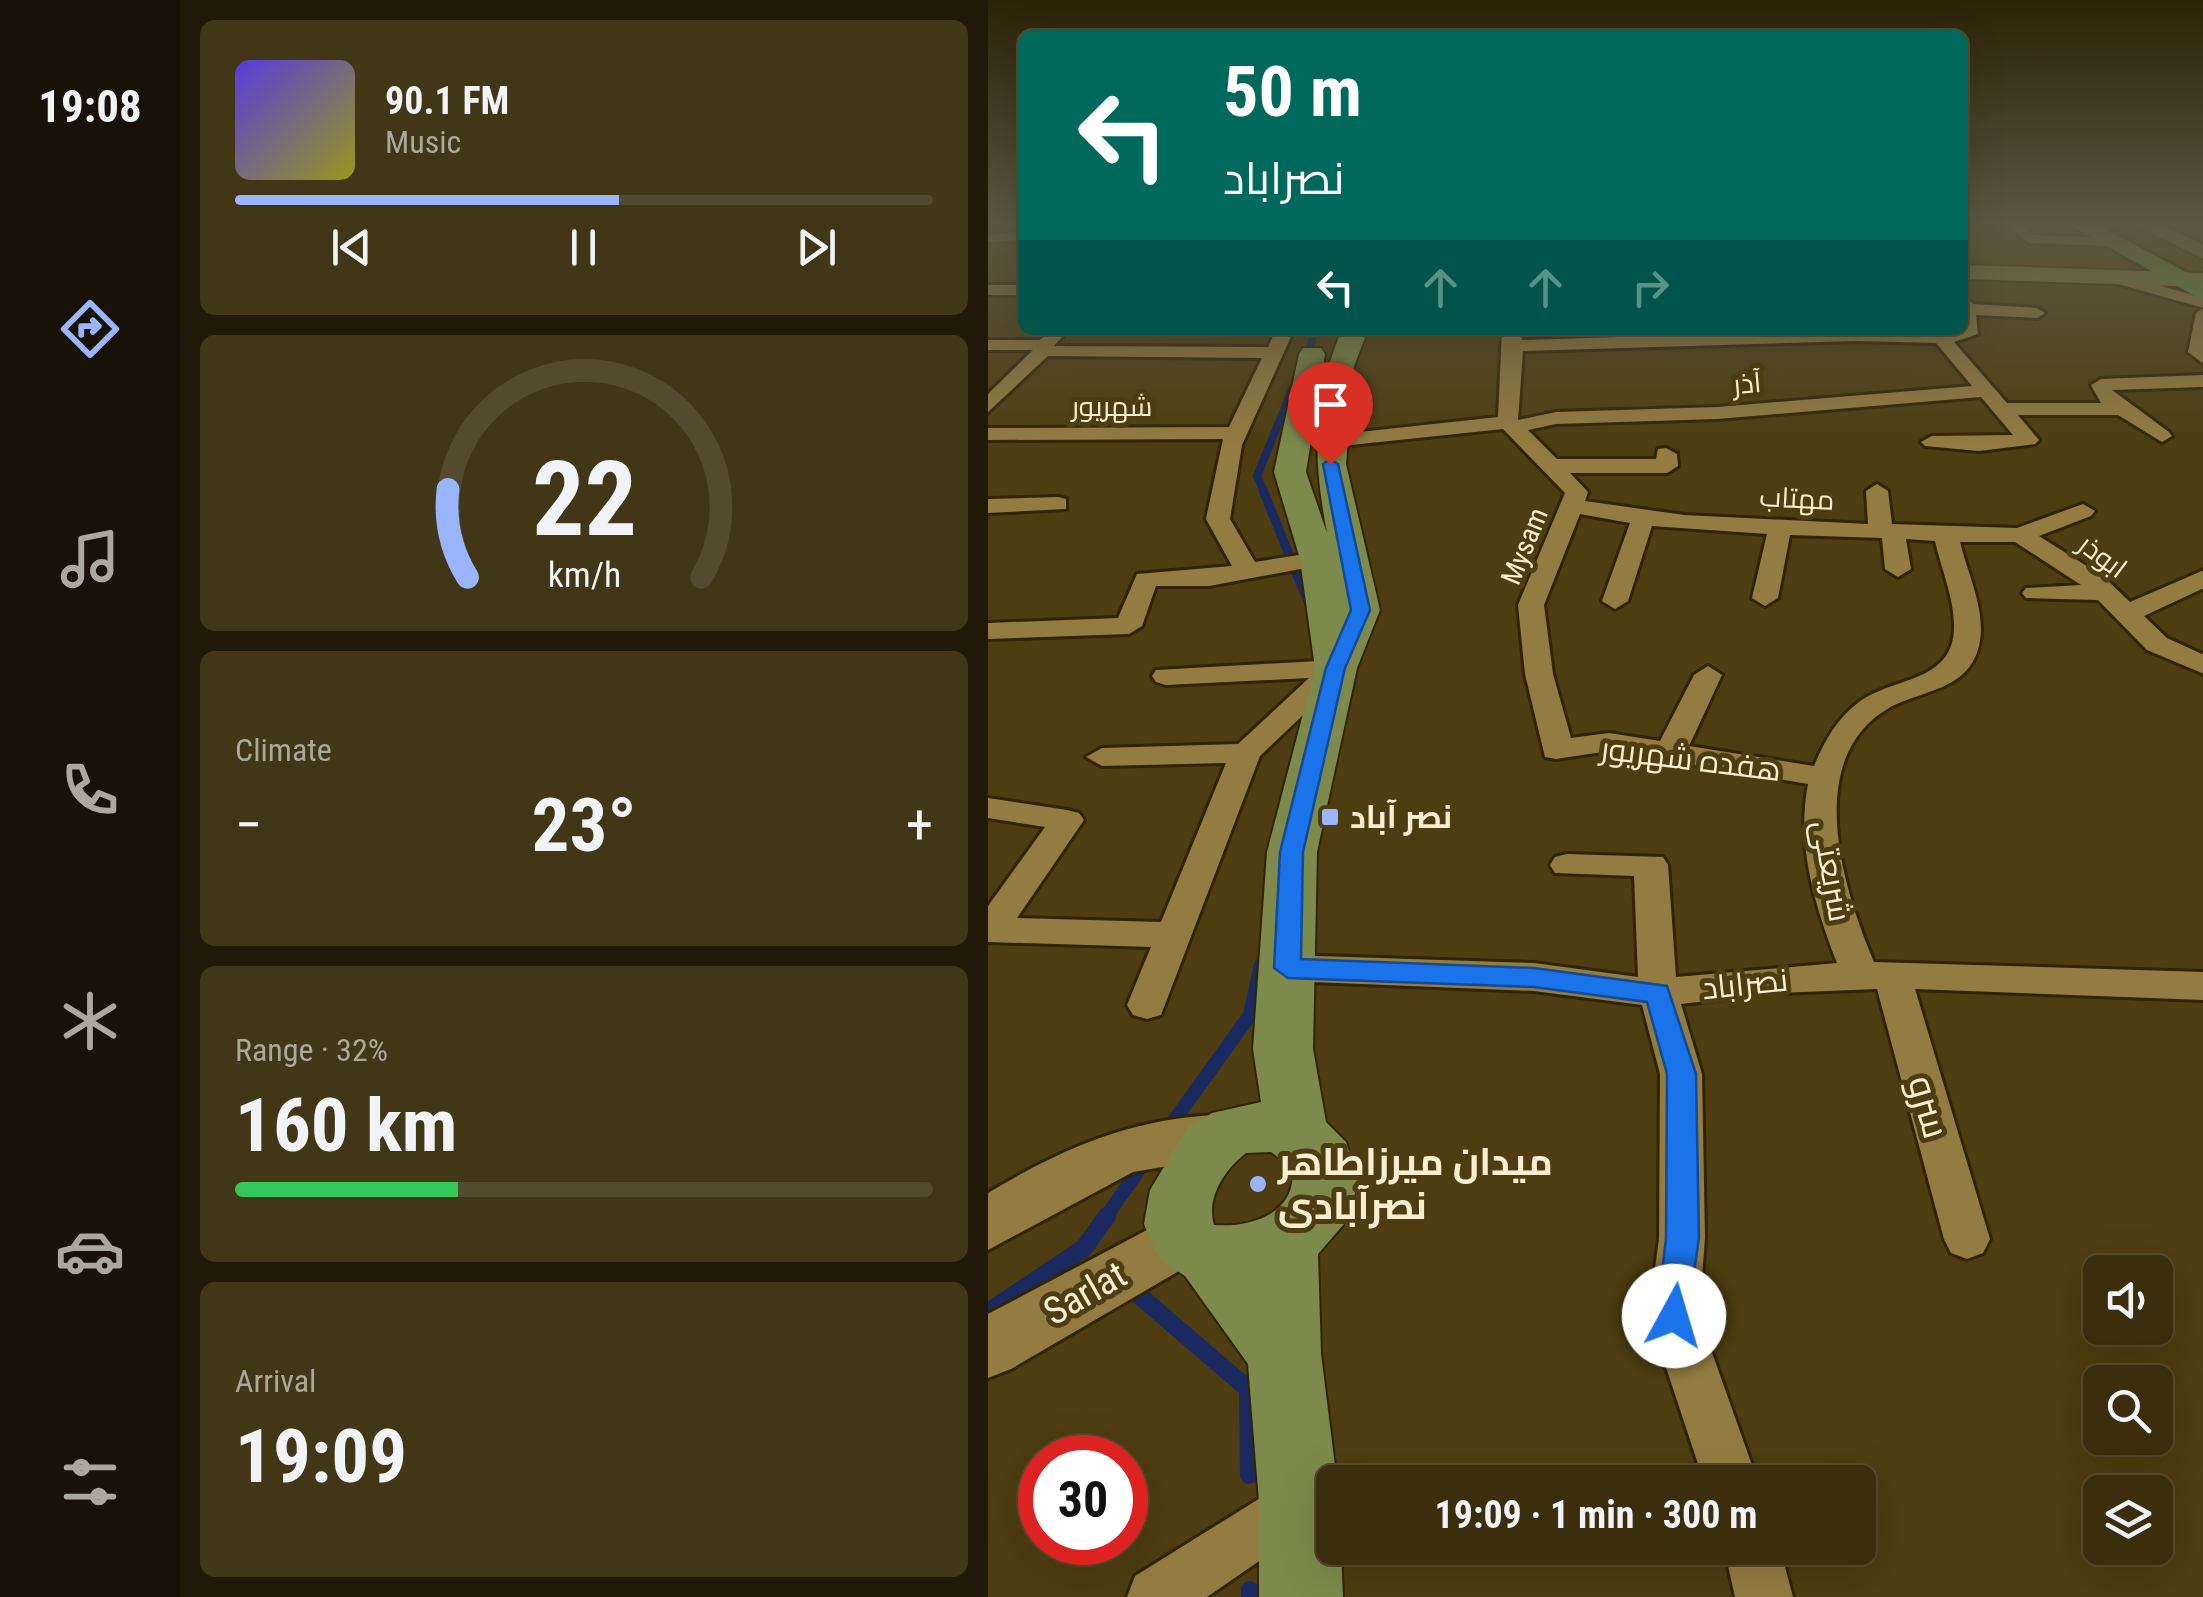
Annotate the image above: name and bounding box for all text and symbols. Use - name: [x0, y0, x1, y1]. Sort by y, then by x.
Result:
- text: 50 m: [1223, 51, 1362, 133]
- icon: left: [1058, 70, 1188, 200]
- text: 90.1 FM: [385, 79, 509, 123]
- text: 19:08: [38, 80, 142, 133]
- text: Music: [385, 123, 461, 161]
- text: نصراباد: [1223, 152, 1345, 205]
- icon: previous: [324, 220, 379, 275]
- icon: pause: [556, 220, 611, 275]
- icon: next: [789, 220, 844, 275]
- icon: left: [1308, 260, 1363, 315]
- icon: ahead: [1413, 260, 1468, 315]
- icon: ahead: [1518, 260, 1573, 315]
- icon: right: [1623, 260, 1678, 315]
- icon: directions: [55, 294, 125, 364]
- pin: [1288, 362, 1373, 465]
- street label: آذر: [1729, 366, 1763, 401]
- icon: arrive: [1303, 377, 1358, 432]
- street label: شهریور: [1069, 390, 1153, 423]
- text: 22: [531, 439, 637, 560]
- street label: مهتاب: [1759, 480, 1835, 517]
- street label: Mysam: [1494, 503, 1555, 589]
- icon: music: [55, 524, 125, 594]
- street label: ابوذر: [2070, 526, 2133, 585]
- text: km/h: [547, 554, 621, 596]
- street label: هفده شهریور: [1597, 729, 1783, 789]
- text: Climate: [235, 731, 332, 769]
- icon: phone: [55, 755, 125, 825]
- text: 23°: [532, 781, 637, 869]
- text: −: [235, 793, 263, 857]
- text: +: [906, 793, 933, 857]
- place label: نصر آباد: [1350, 798, 1452, 836]
- marker: نصر آباد: [1319, 806, 1341, 828]
- street label: شریعتی: [1804, 817, 1860, 925]
- street label: نصراباد: [1700, 961, 1790, 1007]
- icon: climate: [55, 986, 125, 1056]
- text: Range · 32%: [235, 1031, 388, 1069]
- street label: سرو: [1899, 1071, 1959, 1143]
- text: 160 km: [235, 1081, 457, 1169]
- place label: میدان میرزاطاهر نصرآبادی: [1277, 1140, 1553, 1229]
- marker: میدان میرزاطاهر نصرآبادی: [1247, 1173, 1269, 1195]
- icon: car: [55, 1216, 125, 1286]
- street label: Sarlat: [1036, 1252, 1134, 1334]
- map controls: [2083, 1255, 2173, 1565]
- button: sound: [2083, 1255, 2173, 1345]
- position arrow: [1622, 1264, 1726, 1368]
- text: Arrival: [235, 1362, 316, 1400]
- button: search: [2083, 1365, 2173, 1455]
- text: 19:09: [235, 1412, 407, 1500]
- speed limit sign: 30: [1018, 1435, 1148, 1565]
- icon: filters: [55, 1447, 125, 1517]
- button: layers: [2083, 1475, 2173, 1565]
- text: 19:09 · 1 min · 300 m: [1435, 1493, 1757, 1537]

